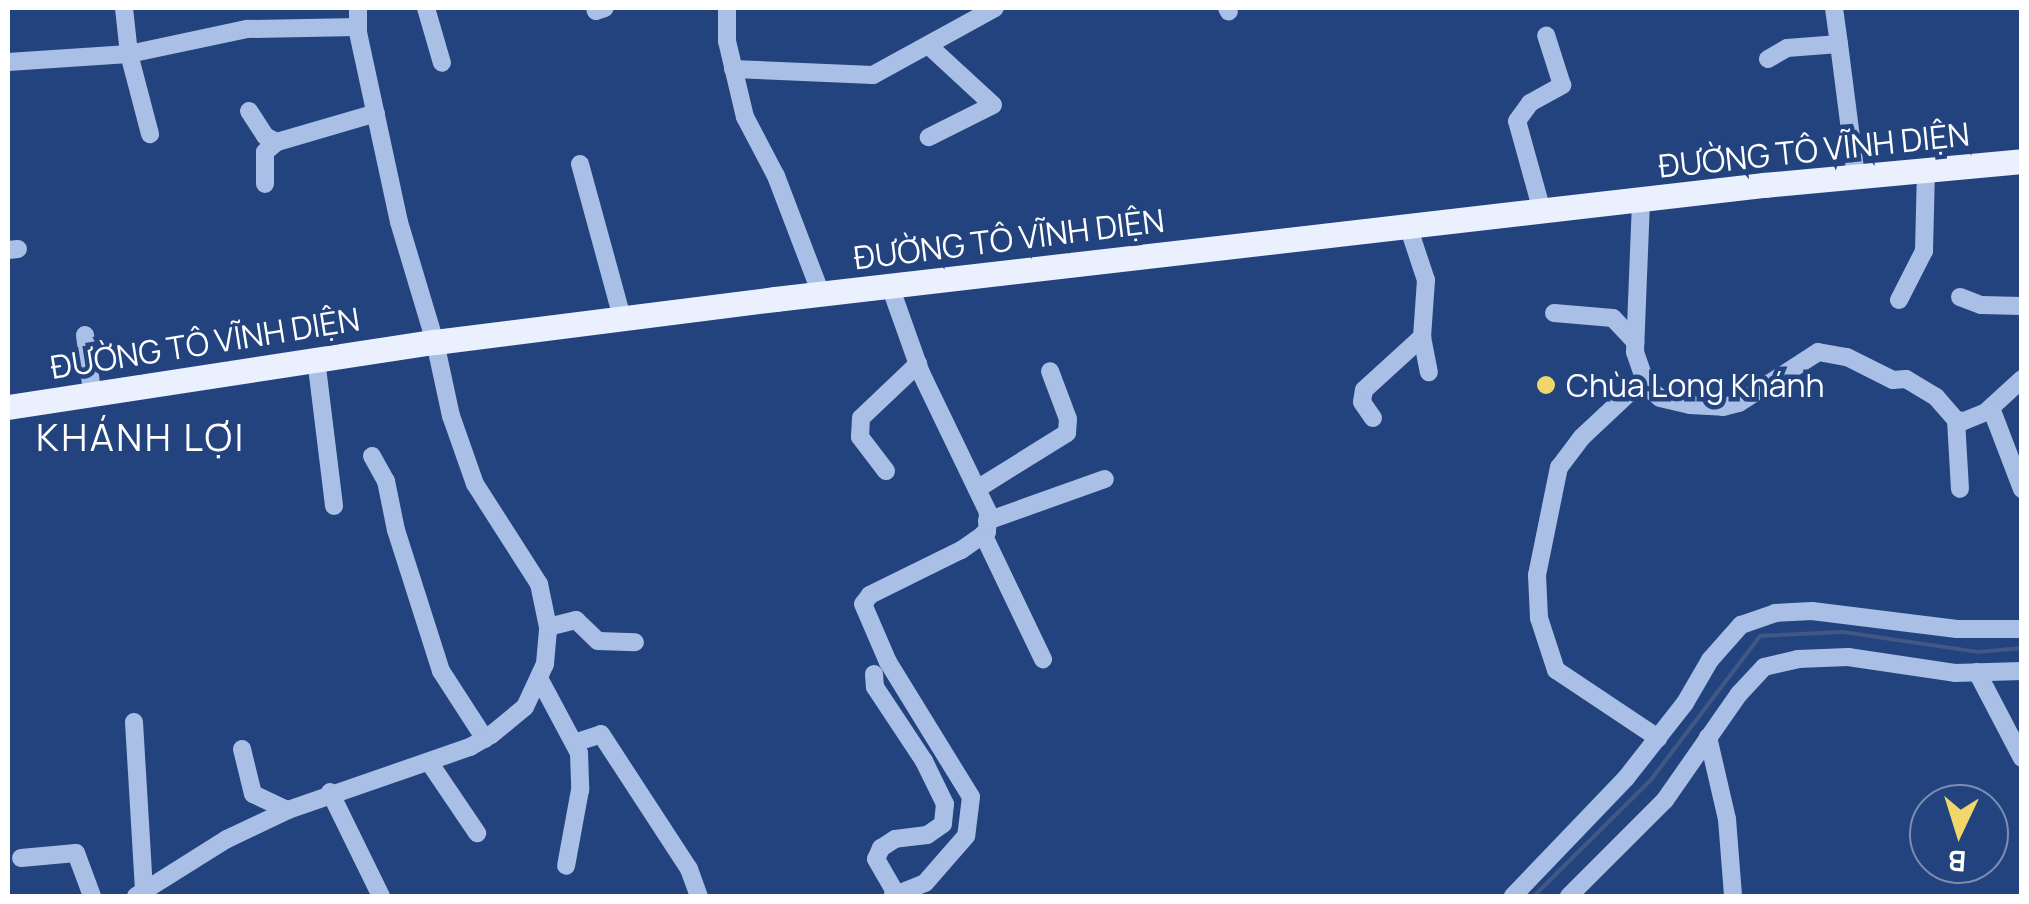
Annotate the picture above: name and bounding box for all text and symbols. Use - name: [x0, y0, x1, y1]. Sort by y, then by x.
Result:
- street label: ĐƯỜNG TÔ VĨNH DIỆN: [1657, 115, 1971, 185]
- street label: ĐƯỜNG TÔ VĨNH DIỆN: [852, 201, 1166, 277]
- street label: ĐƯỜNG TÔ VĨNH DIỆN: [48, 300, 362, 386]
- place label: Chùa Long Khánh: [1566, 366, 1824, 404]
- marker: Chùa Long Khánh: [1535, 374, 1557, 396]
- district label: KHÁNH LỢI: [36, 414, 246, 460]
- north arrow: [1909, 784, 2009, 884]
- text: B: [1947, 842, 1967, 882]

